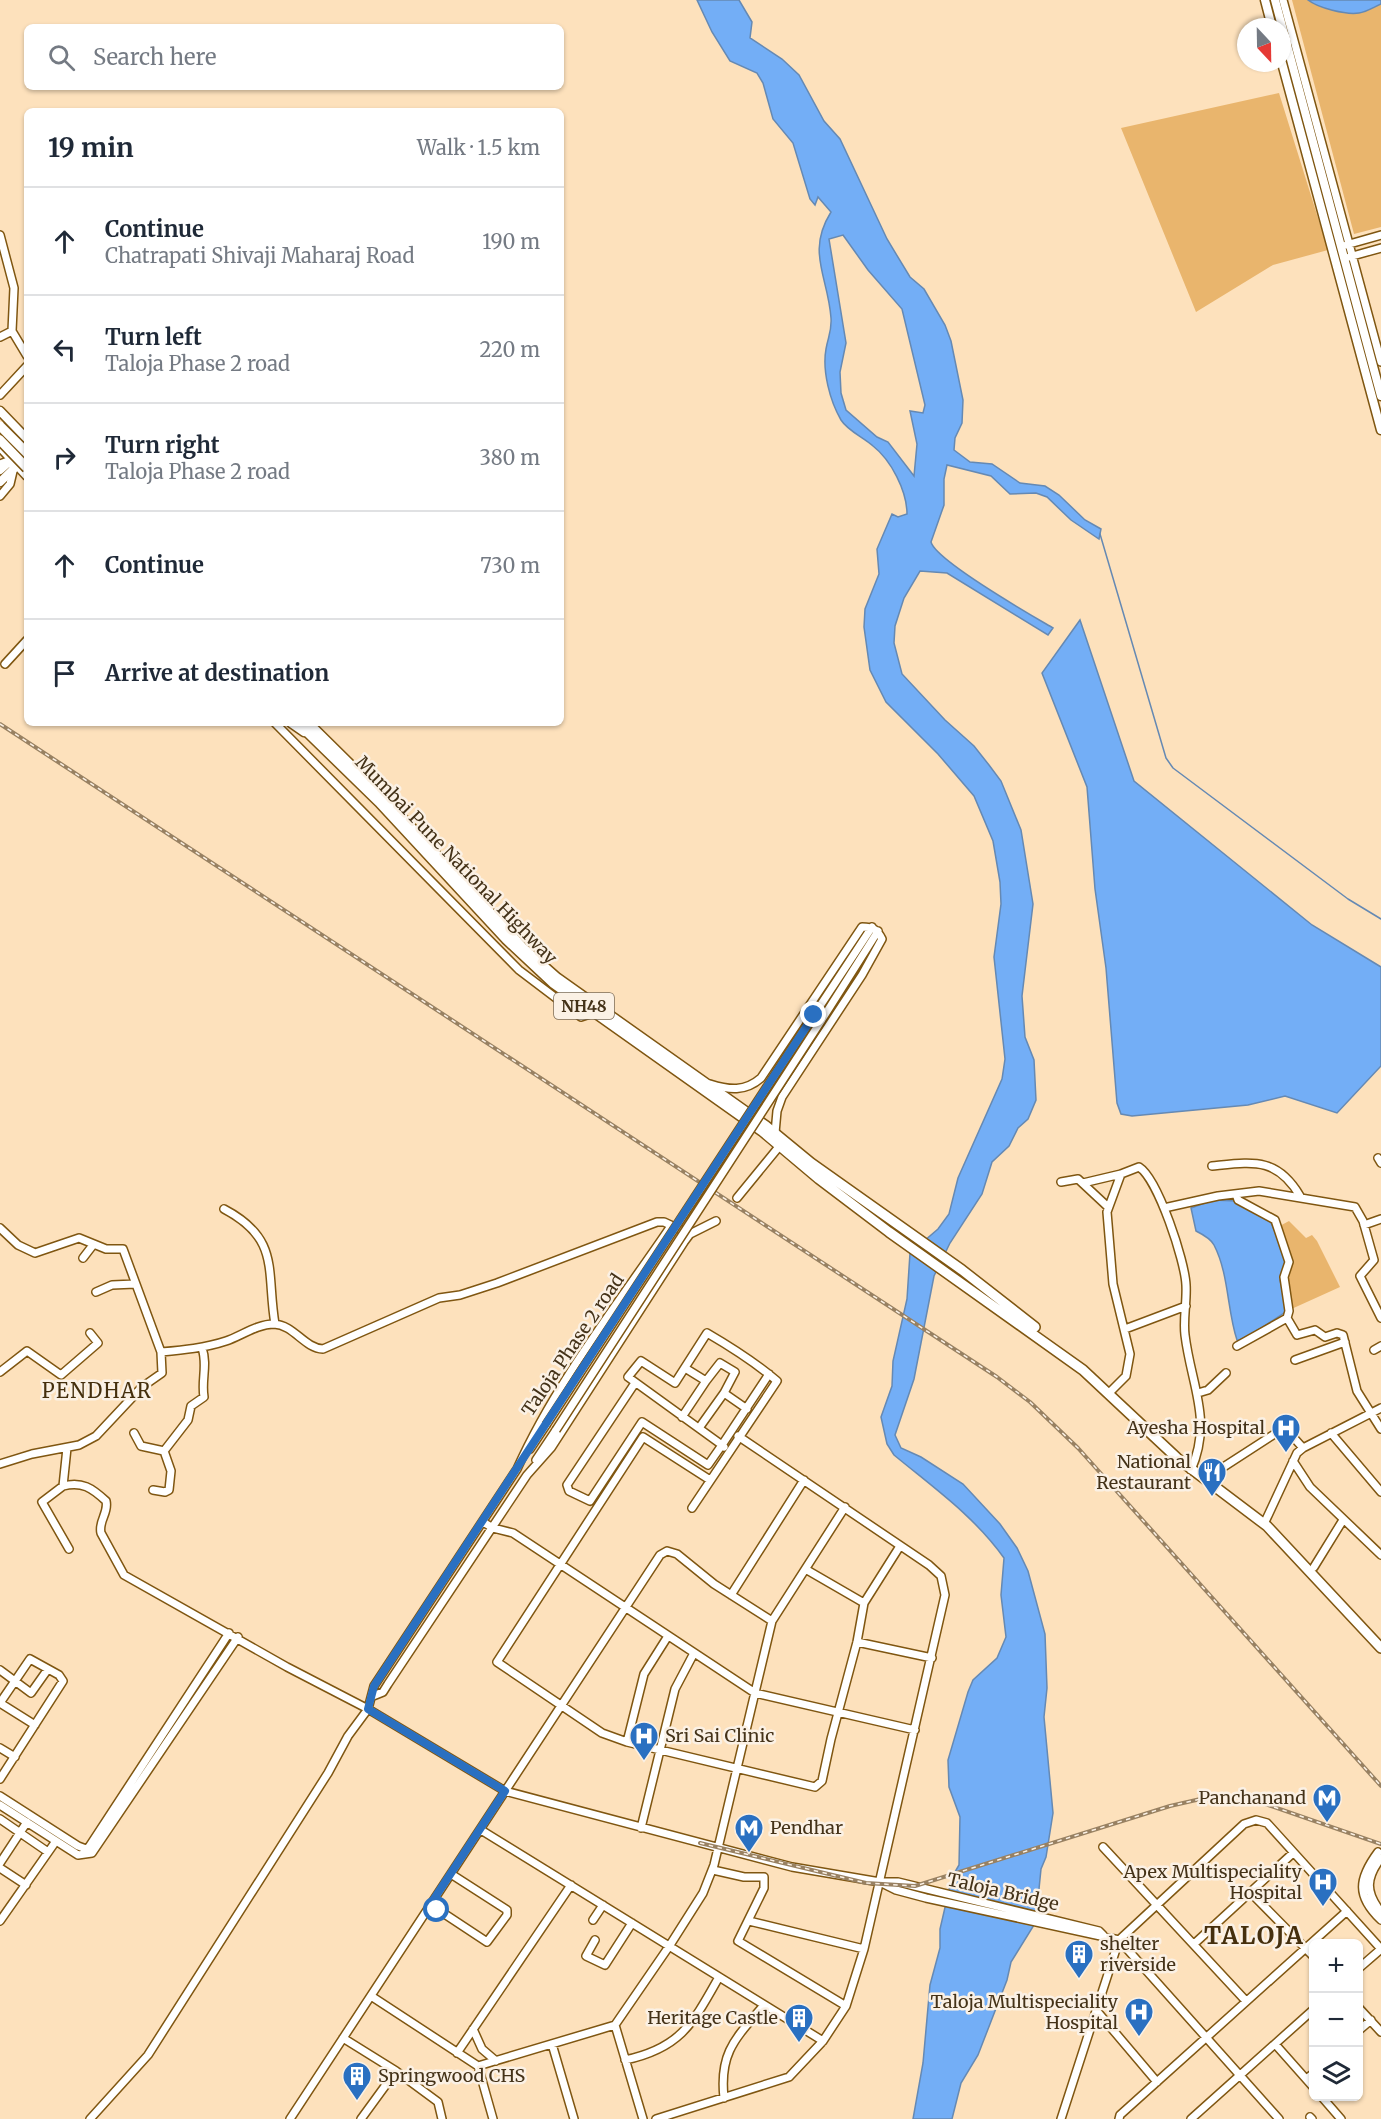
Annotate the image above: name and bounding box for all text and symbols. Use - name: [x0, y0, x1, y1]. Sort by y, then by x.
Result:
- north arrow: [1237, 18, 1291, 72]
- search box: [24, 24, 564, 90]
- icon: search: [45, 41, 78, 74]
- text: Search here: [93, 43, 216, 71]
- text: 19 min: [48, 131, 134, 164]
- text: Walk · 1.5 km: [417, 135, 540, 160]
- text: Continue: [105, 215, 204, 243]
- icon: ahead: [48, 225, 81, 258]
- text: 190 m: [482, 229, 540, 254]
- text: Chatrapati Shivaji Maharaj Road: [105, 243, 414, 268]
- text: Turn left: [105, 323, 202, 351]
- icon: left: [48, 333, 81, 366]
- text: 220 m: [480, 337, 540, 362]
- text: Taloja Phase 2 road: [105, 351, 290, 376]
- text: Turn right: [105, 431, 219, 459]
- icon: right: [48, 441, 81, 474]
- text: 380 m: [479, 445, 540, 470]
- text: Taloja Phase 2 road: [105, 459, 290, 484]
- icon: ahead: [48, 549, 81, 582]
- text: Continue: [105, 551, 204, 579]
- text: 730 m: [480, 553, 540, 578]
- icon: arrive: [48, 657, 81, 690]
- text: Arrive at destination: [105, 659, 329, 687]
- street label: Mumbai Pune National Highway: [351, 751, 563, 969]
- road number: NH48: [554, 993, 614, 1019]
- route end: [800, 1001, 826, 1027]
- street label: Taloja Phase 2 road: [516, 1269, 629, 1420]
- district label: PENDHAR: [42, 1378, 152, 1403]
- hospital icon: Ayesha Hospital: [1270, 1412, 1302, 1454]
- place label: Ayesha Hospital: [1126, 1416, 1265, 1439]
- place label: National Restaurant: [1096, 1450, 1191, 1494]
- restaurant icon: National Restaurant: [1196, 1456, 1228, 1498]
- hospital icon: Sri Sai Clinic: [628, 1720, 660, 1762]
- place label: Sri Sai Clinic: [665, 1724, 774, 1747]
- metro station icon: Panchanand: [1311, 1782, 1343, 1824]
- place label: Panchanand: [1198, 1786, 1306, 1809]
- metro station icon: Pendhar: [733, 1812, 765, 1854]
- place label: Pendhar: [770, 1816, 843, 1839]
- place label: Apex Multispeciality Hospital: [1122, 1860, 1303, 1904]
- hospital icon: Apex Multispeciality Hospital: [1307, 1866, 1339, 1908]
- street label: Taloja Bridge: [945, 1867, 1061, 1916]
- route start: [423, 1896, 449, 1922]
- district label: TALOJA: [1204, 1920, 1304, 1951]
- place label: shelter riverside: [1100, 1932, 1176, 1976]
- building icon: shelter riverside: [1063, 1938, 1095, 1980]
- map controls: [1309, 1939, 1363, 2101]
- button: +: [1309, 1939, 1363, 1993]
- place label: Taloja Multispeciality Hospital: [931, 1990, 1119, 2034]
- button: −: [1309, 1993, 1363, 2047]
- hospital icon: Taloja Multispeciality Hospital: [1123, 1996, 1155, 2038]
- building icon: Heritage Castle: [783, 2002, 815, 2044]
- place label: Heritage Castle: [647, 2006, 778, 2029]
- button: layers: [1309, 2047, 1363, 2101]
- building icon: Springwood CHS: [341, 2060, 373, 2102]
- place label: Springwood CHS: [378, 2064, 526, 2087]

